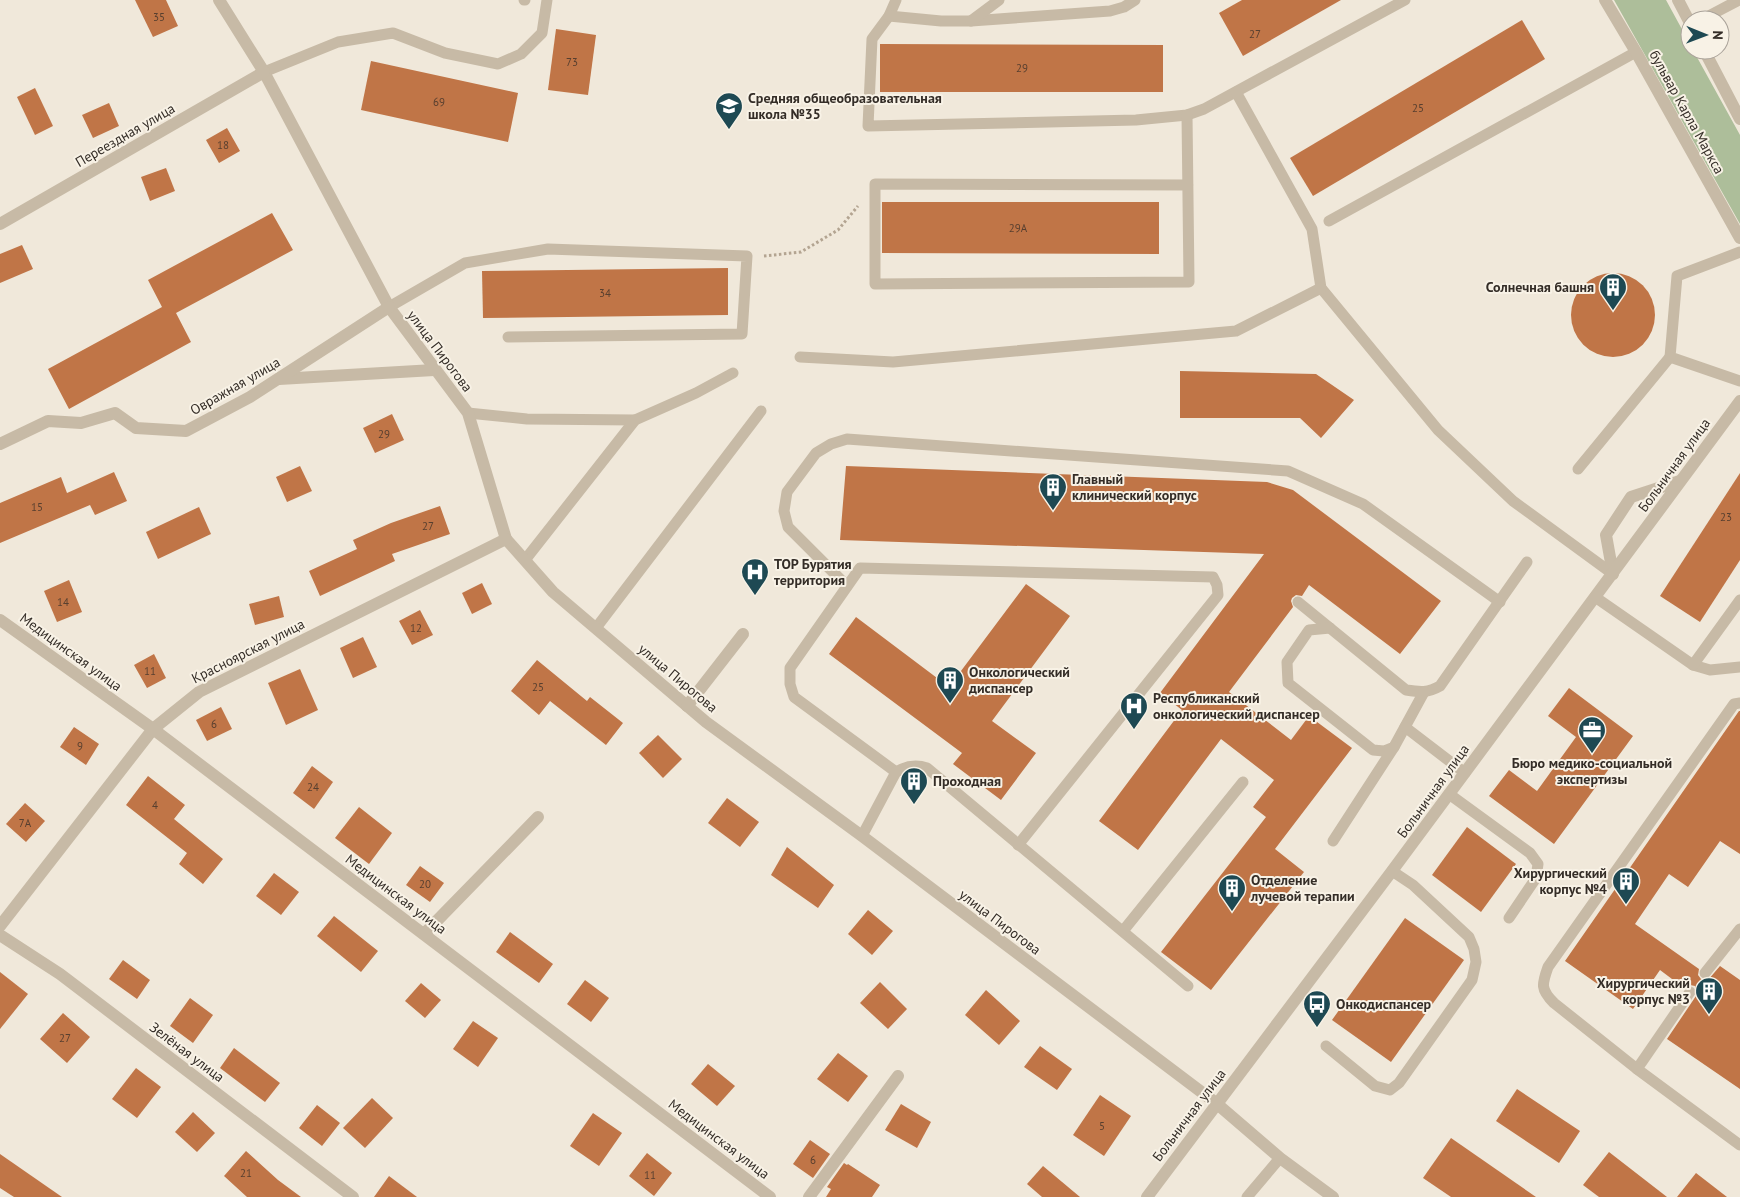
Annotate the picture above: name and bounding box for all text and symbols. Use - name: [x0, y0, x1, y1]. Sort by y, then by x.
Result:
- house number: 35: [153, 10, 165, 24]
- north arrow: [1680, 10, 1730, 60]
- house number: 27: [1249, 27, 1261, 41]
- text: N: [1709, 30, 1727, 40]
- street label: бульвар Карла Маркса: [1646, 47, 1728, 177]
- house number: 73: [566, 55, 578, 69]
- house number: 29: [1016, 61, 1028, 75]
- place label: Средняя общеобразовательная школа №35: [748, 89, 942, 123]
- school or university icon: Средняя общеобразовательная школа №35: [714, 91, 744, 130]
- house number: 69: [433, 95, 445, 109]
- street label: Переездная улица: [72, 99, 178, 171]
- house number: 25: [1412, 101, 1424, 115]
- house number: 18: [217, 138, 229, 152]
- house number: 29А: [1009, 221, 1028, 235]
- building icon: Солнечная башня: [1598, 272, 1628, 311]
- place label: Солнечная башня: [1486, 278, 1594, 296]
- house number: 34: [599, 286, 611, 300]
- street label: улица Пирогова: [403, 307, 477, 395]
- street label: Овражная улица: [187, 353, 283, 419]
- street label: Больничная улица: [1634, 415, 1714, 515]
- house number: 29: [378, 427, 390, 441]
- place label: Главный клинический корпус: [1072, 470, 1197, 504]
- building icon: Главный клинический корпус: [1038, 472, 1068, 511]
- house number: 15: [31, 500, 43, 514]
- house number: 23: [1720, 510, 1732, 524]
- house number: 27: [422, 519, 434, 533]
- place label: ТОР Бурятия территория: [774, 555, 852, 589]
- hospital icon: ТОР Бурятия территория: [740, 557, 770, 596]
- house number: 14: [57, 595, 69, 609]
- street label: Медицинская улица: [16, 609, 126, 695]
- street label: Красноярская улица: [188, 615, 308, 687]
- house number: 12: [410, 621, 422, 635]
- street label: улица Пирогова: [635, 640, 721, 716]
- place label: Онкологический диспансер: [968, 663, 1070, 697]
- house number: 11: [144, 664, 156, 678]
- building icon: Онкологический диспансер: [935, 665, 965, 704]
- house number: 25: [532, 680, 544, 694]
- place label: Республиканский онкологический диспансер: [1153, 689, 1320, 723]
- hospital icon: Республиканский онкологический диспансер: [1119, 691, 1149, 730]
- office icon: Бюро медико-социальной экспертизы: [1577, 715, 1607, 754]
- house number: 6: [211, 717, 217, 731]
- house number: 9: [77, 739, 83, 753]
- street label: Больничная улица: [1393, 741, 1473, 841]
- place label: Бюро медико-социальной экспертизы: [1512, 754, 1672, 788]
- building icon: Проходная: [899, 766, 929, 805]
- place label: Проходная: [933, 772, 1001, 790]
- house number: 24: [307, 780, 319, 794]
- house number: 4: [152, 798, 158, 812]
- house number: 7А: [19, 816, 32, 830]
- street label: Медицинская улица: [342, 850, 450, 938]
- place label: Хирургический корпус №4: [1514, 864, 1607, 898]
- building icon: Хирургический корпус №4: [1611, 866, 1641, 905]
- place label: Отделение лучевой терапии: [1250, 871, 1355, 905]
- building icon: Отделение лучевой терапии: [1217, 873, 1247, 912]
- house number: 20: [419, 877, 431, 891]
- street label: улица Пирогова: [956, 885, 1044, 959]
- place label: Хирургический корпус №3: [1597, 974, 1690, 1008]
- building icon: Хирургический корпус №3: [1694, 976, 1724, 1015]
- bus stop icon: Онкодиспансер: [1302, 989, 1332, 1028]
- place label: Онкодиспансер: [1336, 995, 1432, 1013]
- street label: Зелёная улица: [146, 1018, 228, 1086]
- house number: 27: [59, 1031, 71, 1045]
- street label: Больничная улица: [1148, 1065, 1230, 1165]
- street label: Медицинская улица: [665, 1095, 773, 1183]
- house number: 5: [1099, 1119, 1105, 1133]
- house number: 6: [810, 1153, 816, 1167]
- house number: 21: [240, 1166, 252, 1180]
- house number: 11: [644, 1168, 656, 1182]

